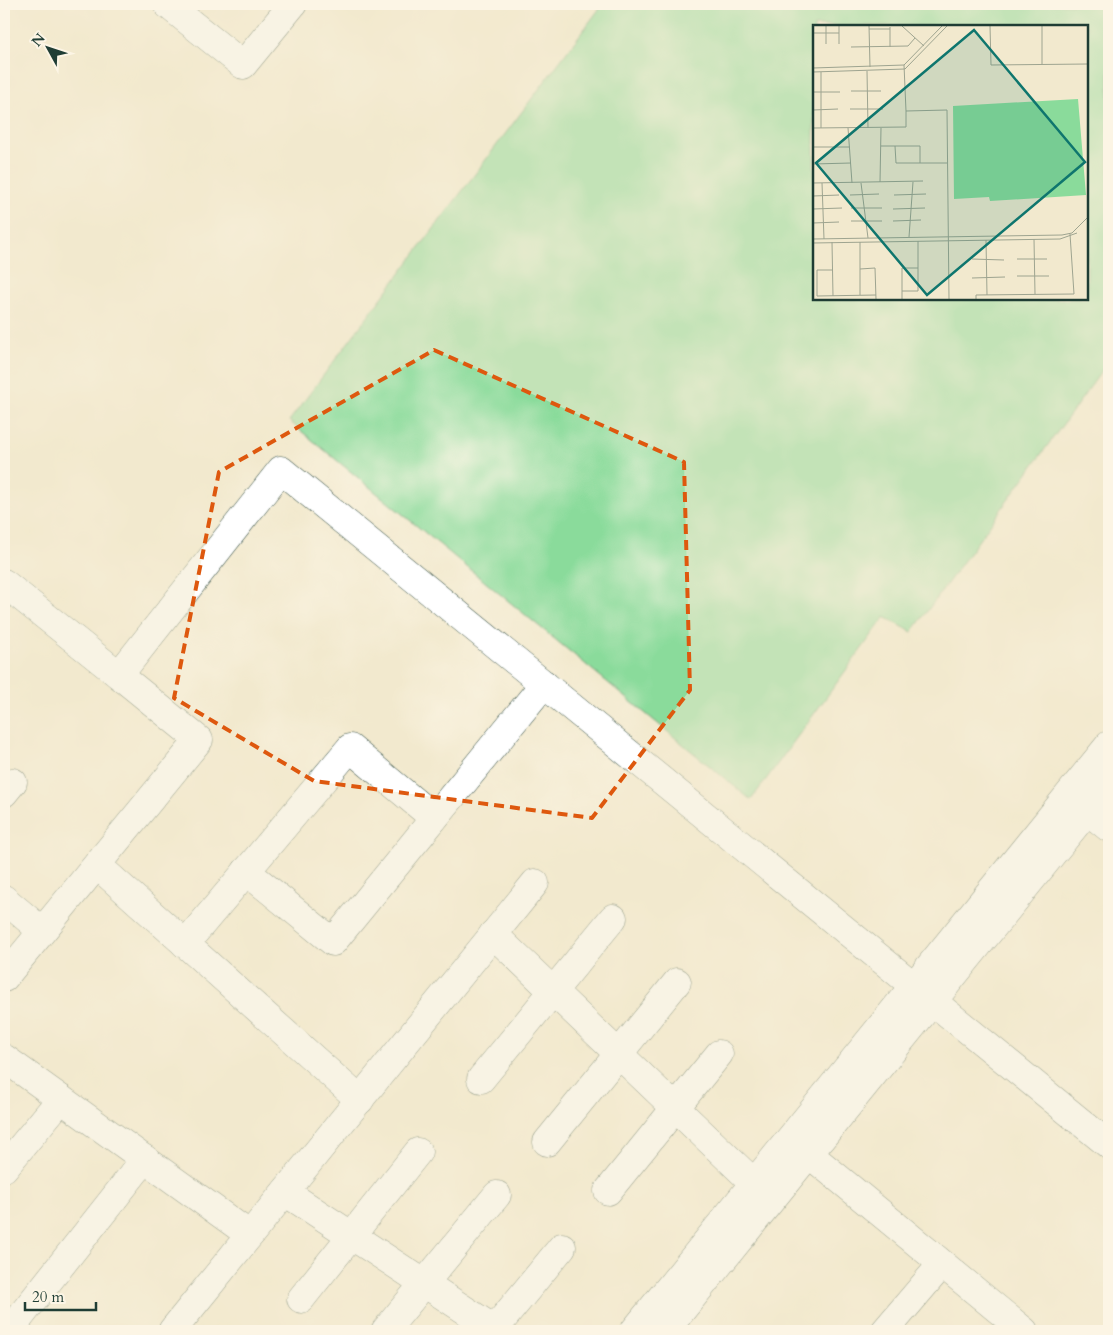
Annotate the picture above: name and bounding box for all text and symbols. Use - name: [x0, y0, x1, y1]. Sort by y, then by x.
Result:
- north arrow: [22, 22, 72, 72]
- inset map: [813, 25, 1088, 300]
- text: N: [27, 29, 50, 51]
- scale bar: [25, 1280, 96, 1312]
- text: 20 m: [32, 1287, 64, 1307]

